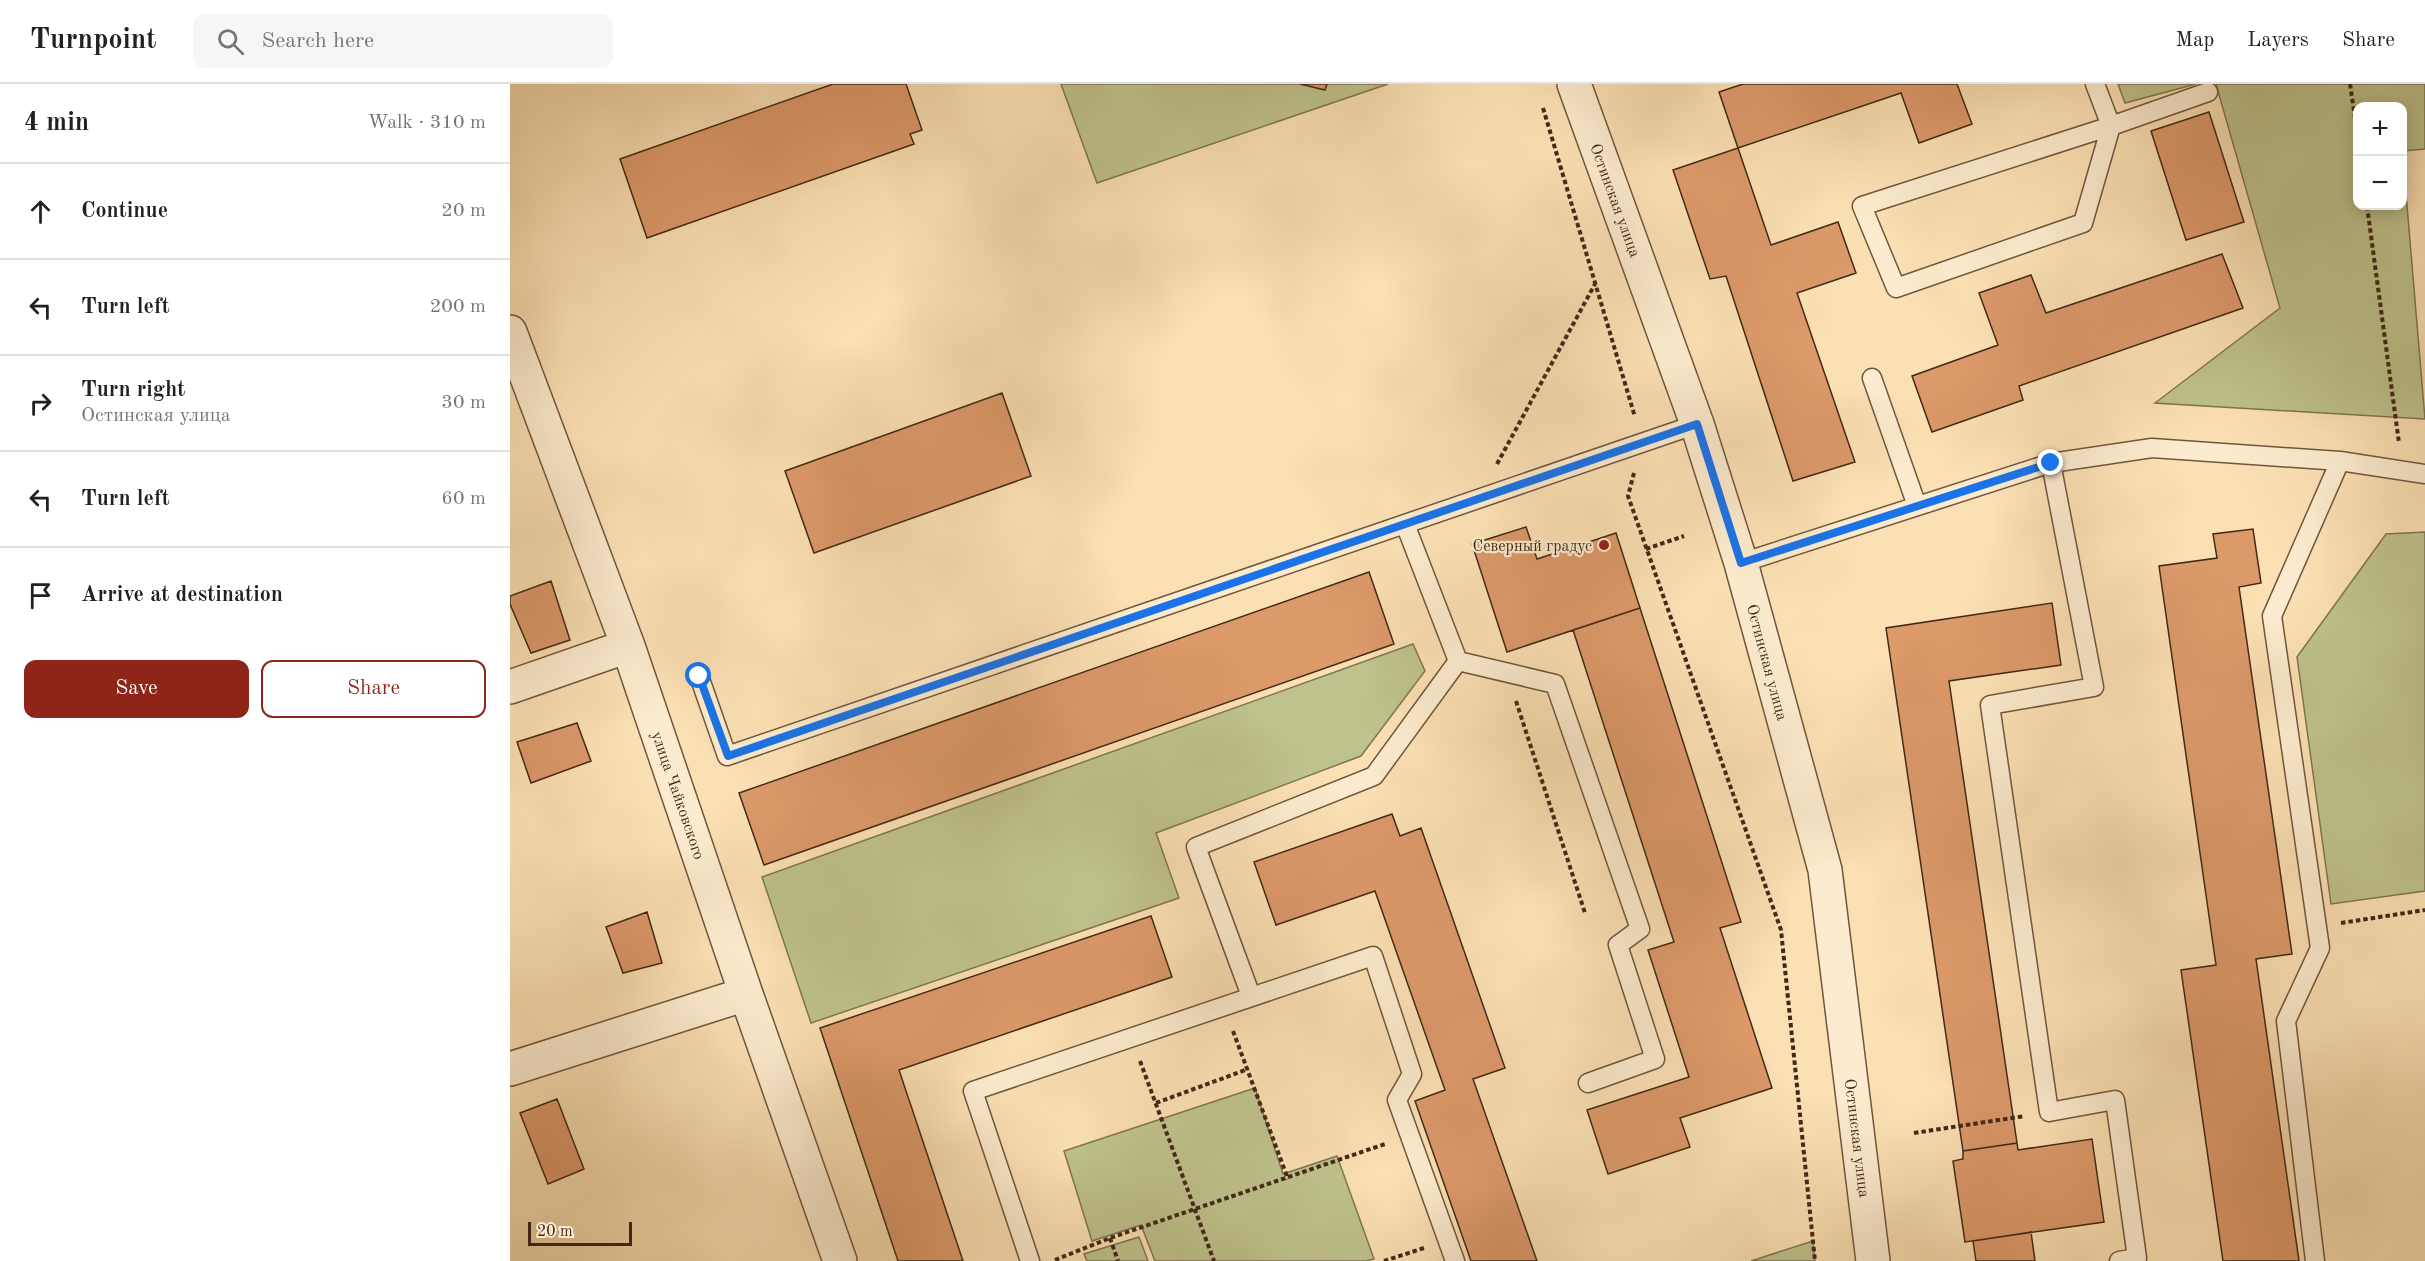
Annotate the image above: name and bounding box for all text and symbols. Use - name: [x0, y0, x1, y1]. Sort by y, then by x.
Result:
- search box: [193, 14, 613, 68]
- icon: search: [214, 25, 247, 58]
- text: Turnpoint: [30, 27, 157, 55]
- text: Search here: [262, 30, 374, 52]
- text: Map: [2175, 30, 2214, 51]
- text: Layers: [2247, 30, 2309, 51]
- text: Share: [2342, 30, 2395, 51]
- map controls: [2353, 102, 2407, 210]
- button: +: [2353, 102, 2407, 156]
- text: 4 min: [24, 110, 89, 136]
- text: Walk · 310 m: [367, 113, 486, 133]
- street label: Остинская улица: [1586, 142, 1642, 260]
- button: −: [2353, 156, 2407, 210]
- icon: ahead: [24, 195, 57, 228]
- text: Continue: [81, 200, 168, 222]
- text: 20 m: [441, 201, 486, 221]
- icon: left: [24, 291, 57, 324]
- text: Turn left: [81, 296, 170, 318]
- text: 200 m: [430, 297, 486, 317]
- text: Turn right: [81, 379, 185, 401]
- icon: right: [24, 387, 57, 420]
- text: 30 m: [441, 393, 486, 413]
- text: Остинская улица: [81, 406, 231, 426]
- route end: [2037, 449, 2063, 475]
- icon: left: [24, 483, 57, 516]
- text: Turn left: [81, 488, 170, 510]
- text: 60 m: [441, 489, 486, 509]
- marker: Северный градус: [1597, 538, 1611, 552]
- place label: Северный градус: [1472, 539, 1592, 555]
- icon: arrive: [24, 579, 57, 612]
- text: Arrive at destination: [81, 584, 283, 606]
- street label: Остинская улица: [1743, 603, 1789, 723]
- button: Save: [24, 660, 249, 718]
- button: Share: [261, 660, 486, 718]
- route start: [685, 662, 711, 688]
- street label: улица Чайковского: [648, 730, 707, 862]
- street label: Остинская улица: [1841, 1078, 1871, 1199]
- scale bar: [528, 1219, 632, 1246]
- text: 20 m: [537, 1224, 573, 1240]

